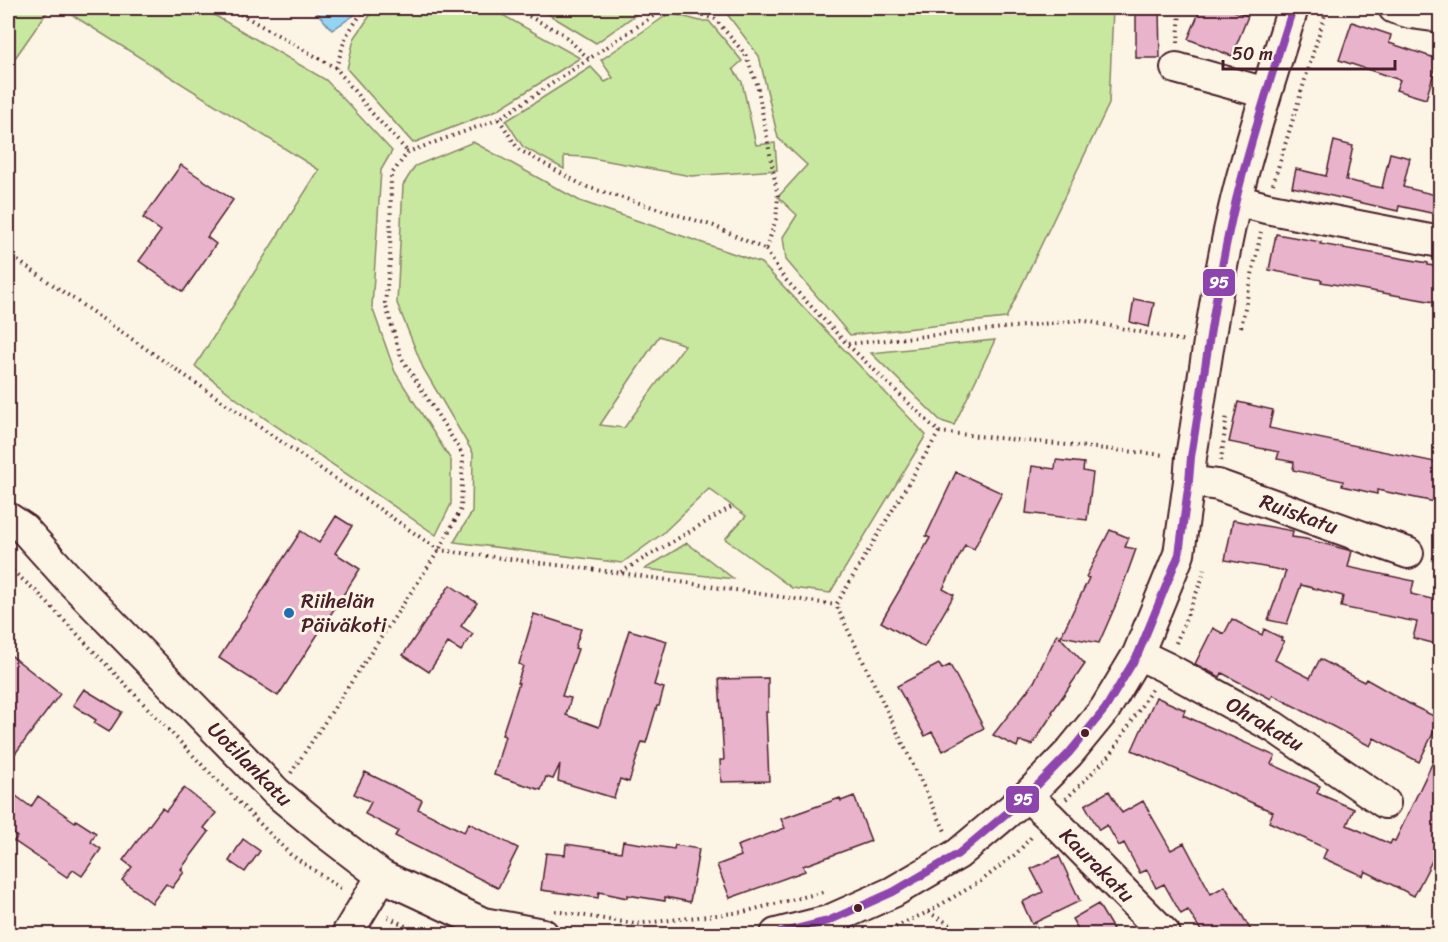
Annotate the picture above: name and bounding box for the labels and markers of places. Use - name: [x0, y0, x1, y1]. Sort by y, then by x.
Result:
- place label: Riihelän Päiväkoti: [301, 582, 388, 644]
- marker: Riihelän Päiväkoti: [282, 606, 296, 620]
- unlabelled marker: [1079, 727, 1091, 739]
- unlabelled marker: [852, 902, 864, 914]

